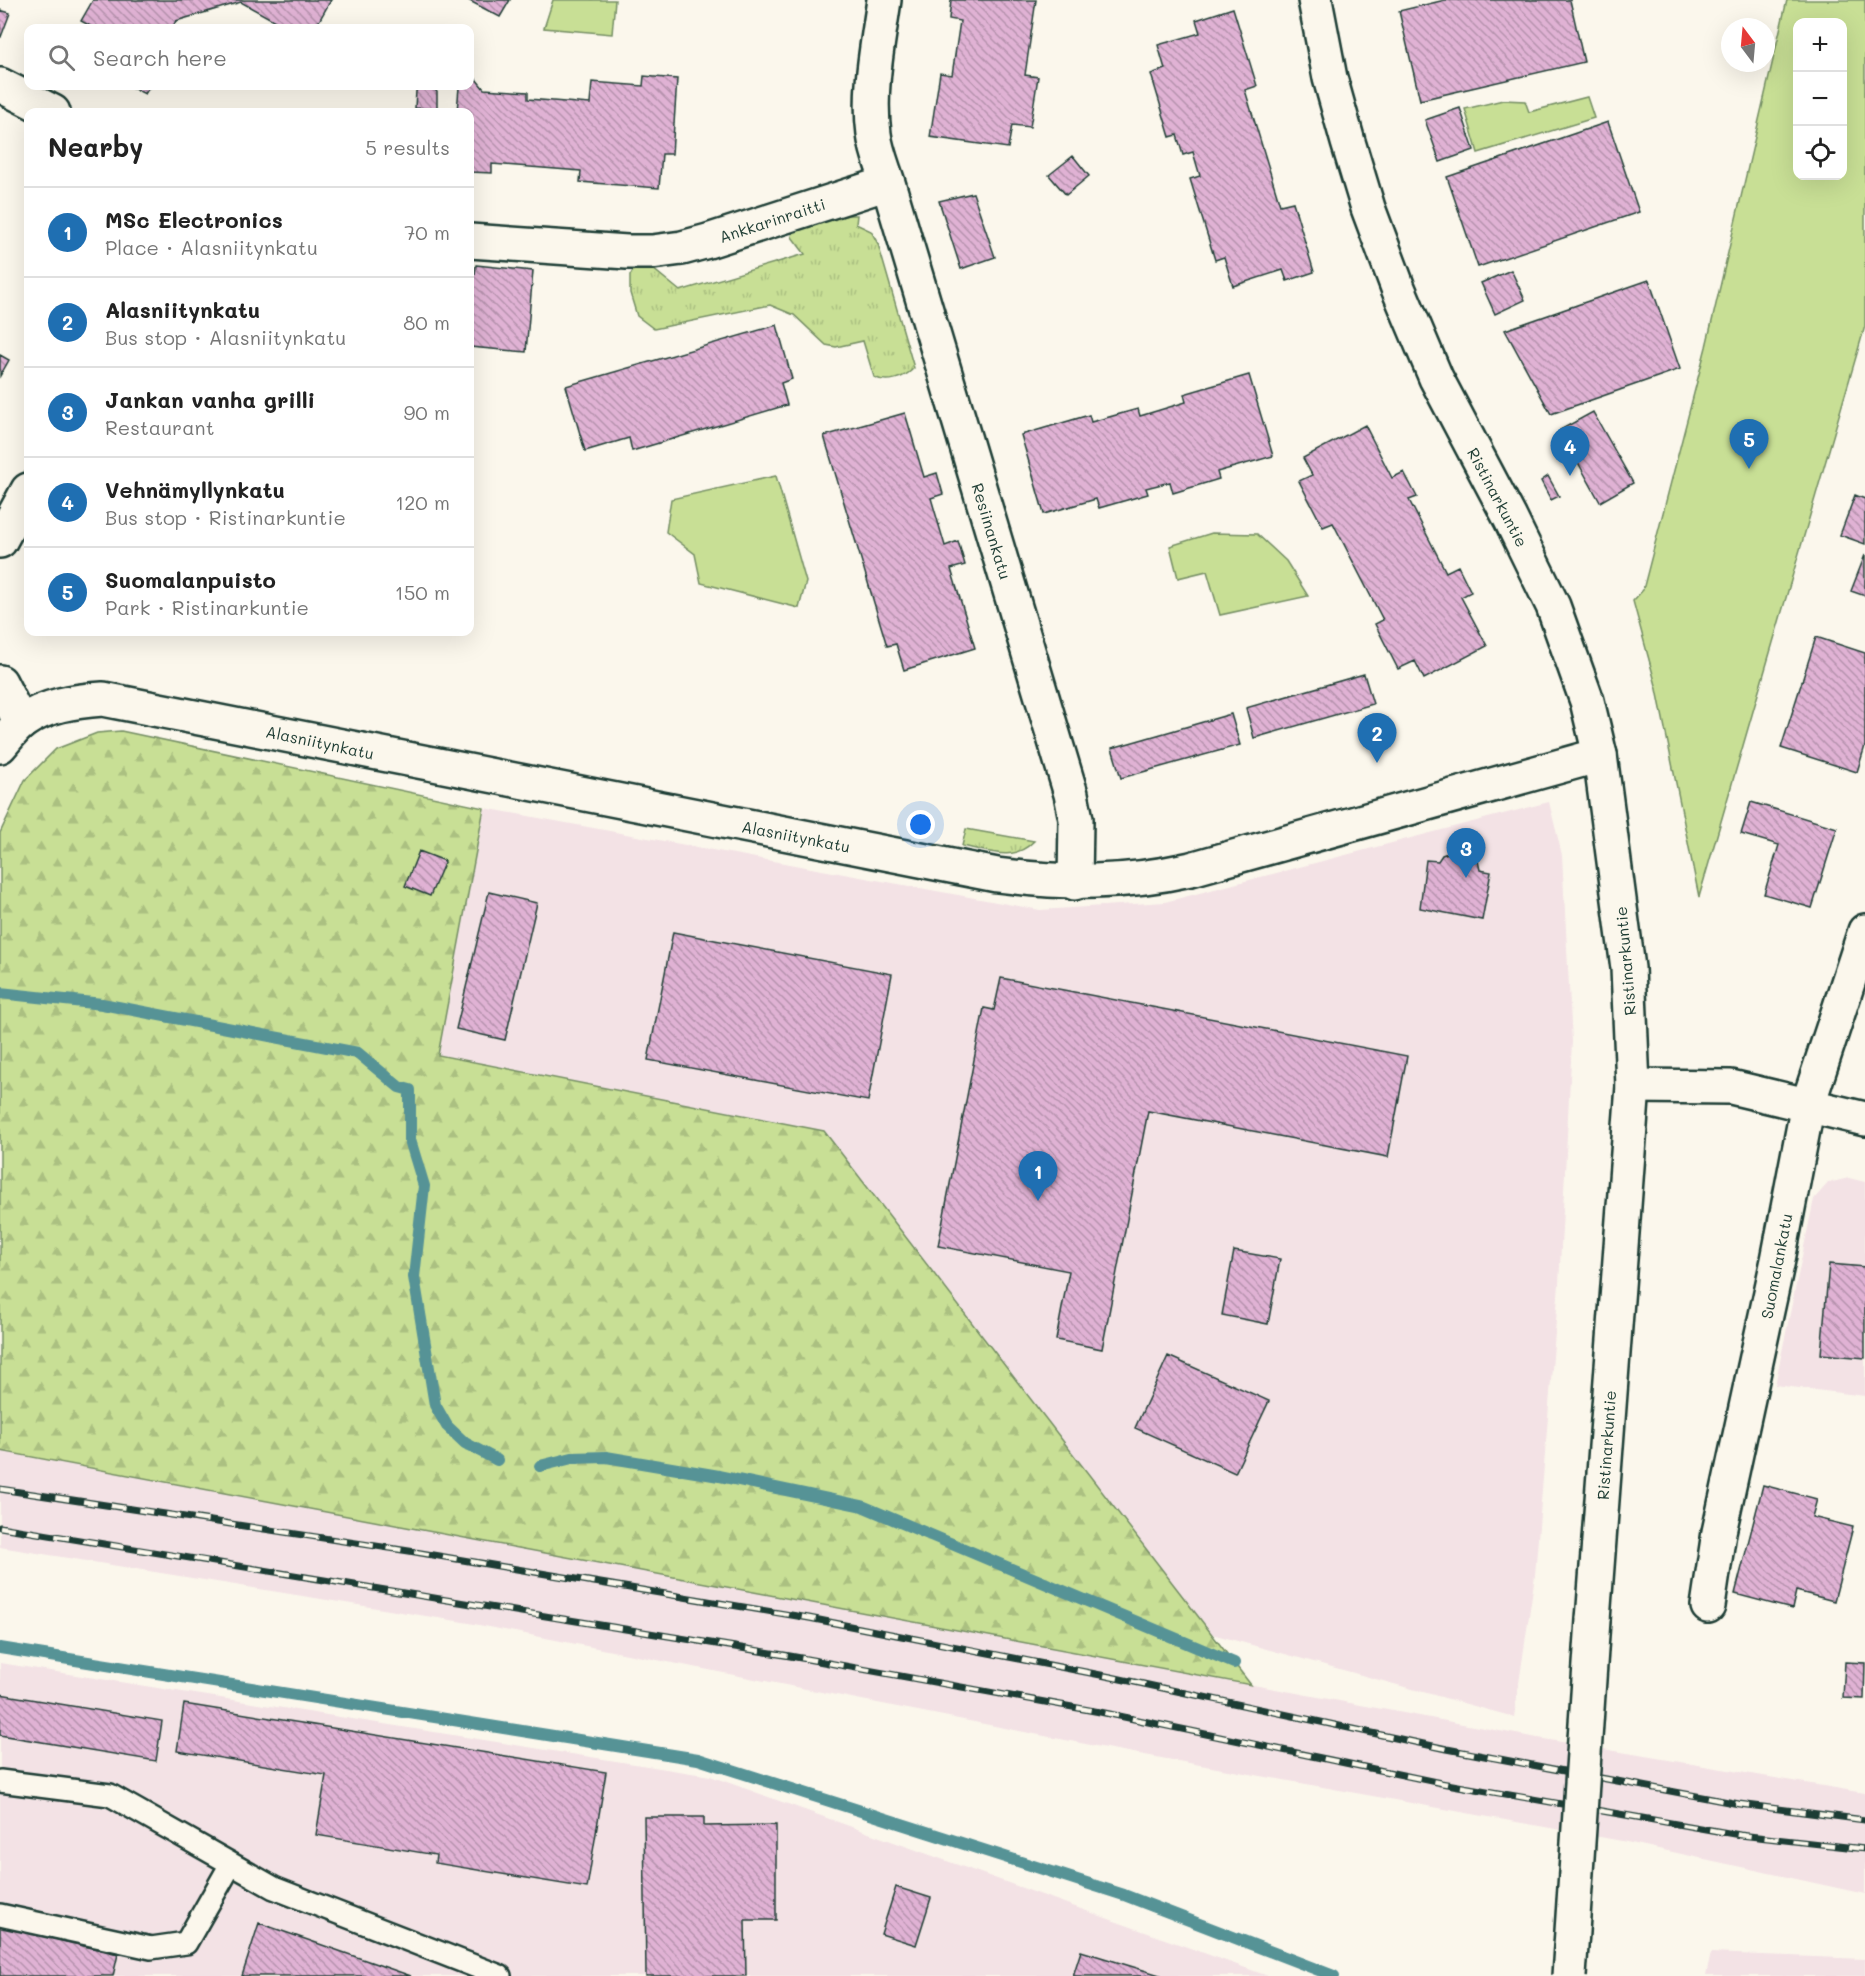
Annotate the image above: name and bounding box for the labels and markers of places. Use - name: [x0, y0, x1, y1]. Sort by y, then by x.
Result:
- pin: 5: [1730, 420, 1768, 469]
- pin: 4: [1550, 426, 1590, 476]
- pin: 2: [1358, 714, 1396, 763]
- pin: 3: [1446, 828, 1486, 878]
- pin: 1: [1018, 1152, 1058, 1201]

